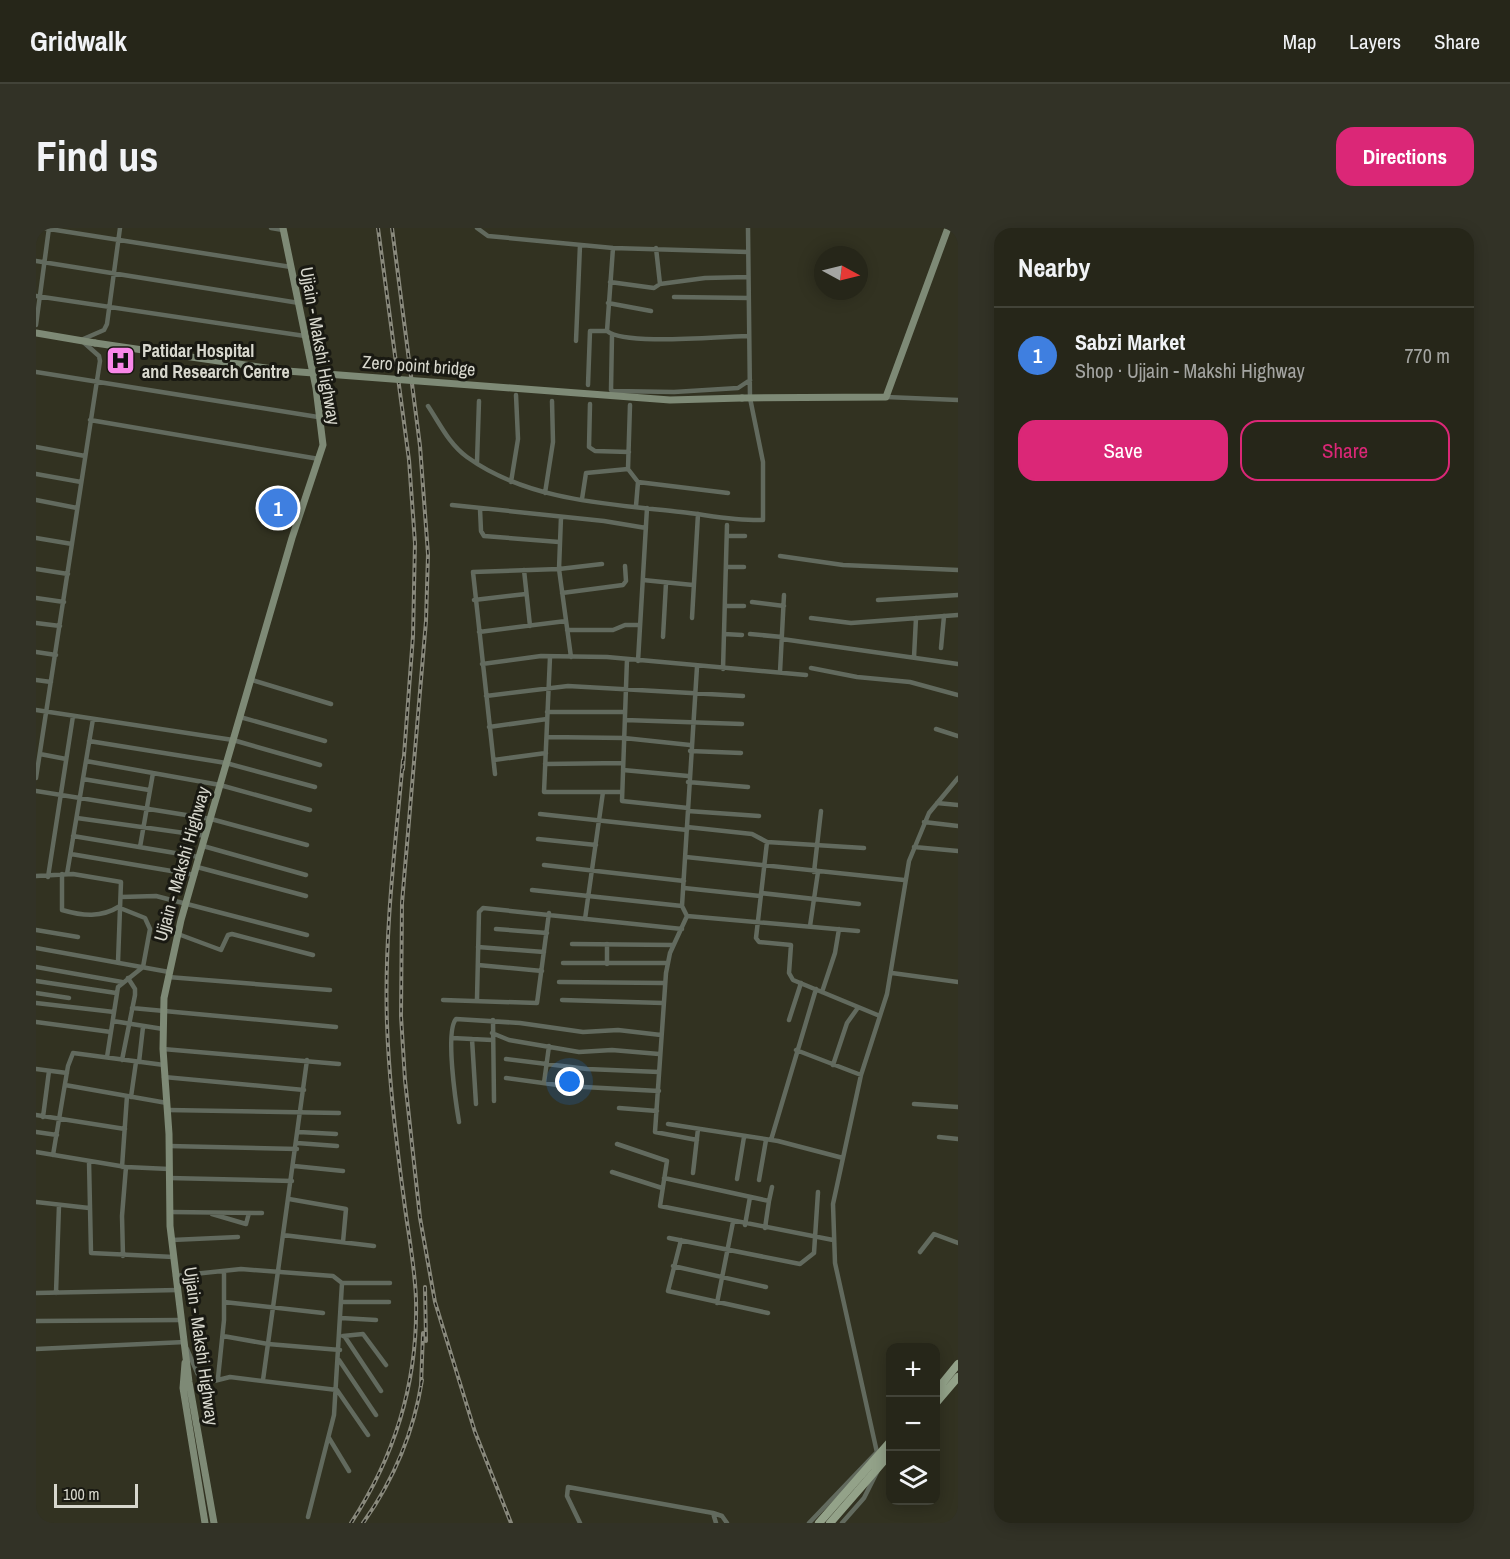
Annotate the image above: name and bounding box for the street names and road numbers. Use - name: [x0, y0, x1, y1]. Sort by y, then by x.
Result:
- street label: Ujjain - Makshi Highway: [294, 265, 347, 427]
- street label: Zero point bridge: [362, 349, 476, 382]
- street label: Ujjain - Makshi Highway: [147, 783, 216, 944]
- street label: Ujjain - Makshi Highway: [178, 1265, 225, 1427]

